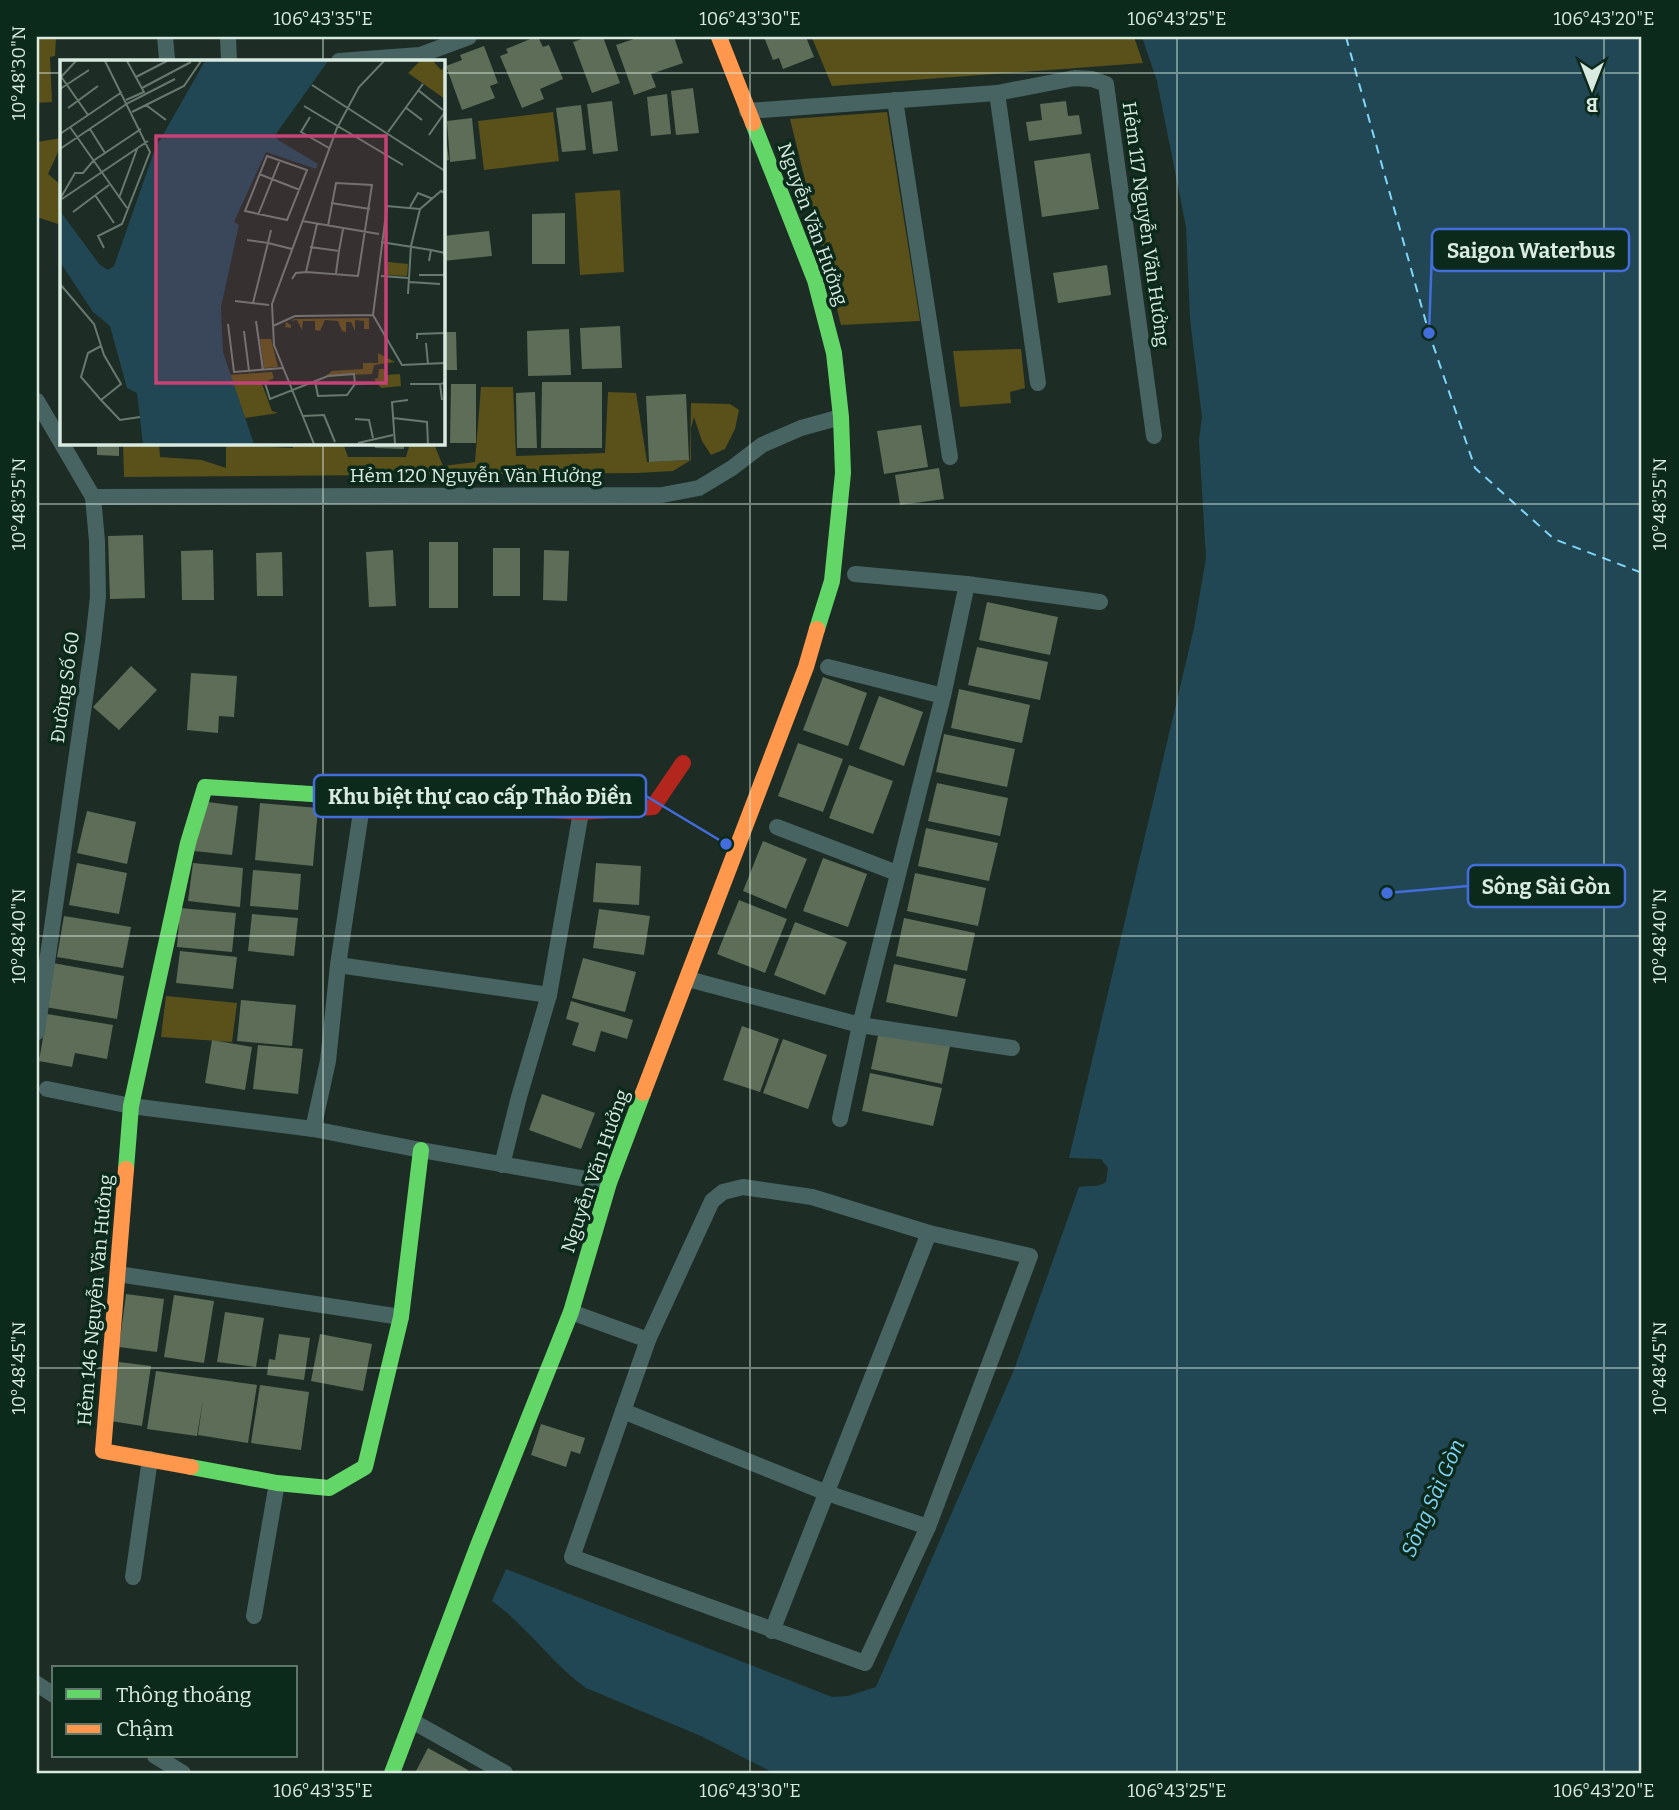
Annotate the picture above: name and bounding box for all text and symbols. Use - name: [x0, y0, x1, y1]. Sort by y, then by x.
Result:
- text: 106°43'35"E: [273, 8, 373, 30]
- text: 106°43'30"E: [699, 8, 801, 30]
- text: 106°43'25"E: [1128, 8, 1226, 30]
- text: 106°43'20"E: [1554, 8, 1654, 30]
- text: 10°48'30"N: [8, 26, 30, 120]
- north arrow: [1556, 52, 1626, 122]
- inset map: [60, 60, 444, 444]
- text: B: [1586, 93, 1598, 116]
- street label: Hẻm 117 Nguyễn Văn Hưởng: [1117, 100, 1175, 348]
- street label: Nguyễn Văn Hưởng: [773, 140, 853, 309]
- callout: Saigon Waterbus: [1432, 229, 1629, 271]
- text: Saigon Waterbus: [1447, 238, 1615, 264]
- text: 10°48'35"N: [8, 458, 30, 550]
- text: 10°48'35"N: [1649, 458, 1671, 550]
- street label: Hẻm 120 Nguyễn Văn Hưởng: [350, 464, 603, 487]
- street label: Đường Số 60: [46, 630, 84, 744]
- callout: Khu biệt thự cao cấp Thảo Điền: [314, 775, 646, 817]
- text: Khu biệt thự cao cấp Thảo Điền: [328, 783, 633, 810]
- callout: Sông Sài Gòn: [1468, 865, 1625, 907]
- text: Sông Sài Gòn: [1481, 874, 1611, 900]
- text: 10°48'40"N: [8, 889, 30, 983]
- text: 10°48'40"N: [1649, 889, 1671, 983]
- street label: Nguyễn Văn Hưởng: [556, 1086, 634, 1256]
- street label: Hẻm 146 Nguyễn Văn Hưởng: [73, 1173, 117, 1427]
- text: 10°48'45"N: [8, 1322, 30, 1414]
- text: 10°48'45"N: [1649, 1322, 1671, 1414]
- water label: Sông Sài Gòn: [1395, 1435, 1471, 1561]
- legend: [52, 1666, 298, 1758]
- text: Thông thoáng: [116, 1682, 252, 1708]
- text: Chậm: [116, 1716, 174, 1742]
- text: 106°43'35"E: [273, 1780, 373, 1802]
- text: 106°43'30"E: [699, 1780, 801, 1802]
- text: 106°43'25"E: [1128, 1780, 1226, 1802]
- text: 106°43'20"E: [1554, 1780, 1654, 1802]

